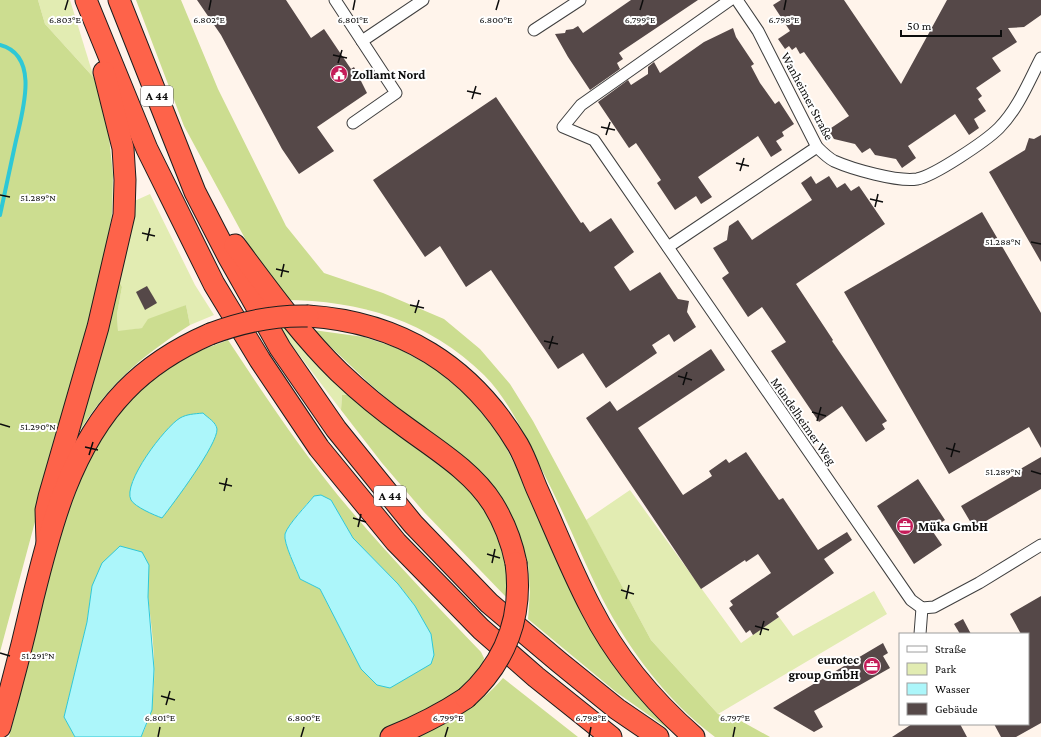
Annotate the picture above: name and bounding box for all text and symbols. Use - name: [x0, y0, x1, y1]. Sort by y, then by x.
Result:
- scale bar: [901, 12, 1001, 38]
- text: 6.803°E: [49, 14, 81, 25]
- text: 6.802°E: [193, 14, 225, 25]
- text: 6.801°E: [338, 14, 369, 25]
- text: 6.800°E: [480, 14, 513, 25]
- text: 6.799°E: [625, 14, 656, 25]
- text: 6.798°E: [769, 14, 800, 25]
- text: 50 m: [907, 19, 932, 33]
- street label: Wanheimer Straße: [778, 50, 837, 143]
- public building icon: Zollamt Nord: [329, 64, 349, 84]
- place label: Zollamt Nord: [352, 67, 425, 82]
- road number: A 44: [141, 86, 173, 106]
- text: 51.289°N: [20, 192, 56, 203]
- text: 51.288°N: [985, 236, 1021, 247]
- street label: Mündelheimer Weg: [768, 375, 840, 468]
- text: 51.290°N: [20, 421, 56, 432]
- text: 51.289°N: [985, 466, 1021, 477]
- road number: A 44: [374, 486, 406, 506]
- office icon: Müka GmbH: [895, 516, 915, 536]
- place label: Müka GmbH: [918, 519, 988, 534]
- legend: [899, 633, 1029, 725]
- text: Straße: [935, 642, 966, 656]
- text: 51.291°N: [21, 650, 55, 661]
- place label: eurotec group GmbH: [788, 652, 859, 682]
- office icon: eurotec group GmbH: [862, 656, 882, 676]
- text: Park: [935, 662, 957, 676]
- text: Wasser: [935, 682, 971, 696]
- text: Gebäude: [935, 702, 977, 716]
- text: 6.801°E: [145, 712, 176, 723]
- text: 6.800°E: [288, 712, 321, 723]
- text: 6.799°E: [433, 712, 464, 723]
- text: 6.798°E: [576, 712, 607, 723]
- text: 6.797°E: [720, 712, 751, 723]

